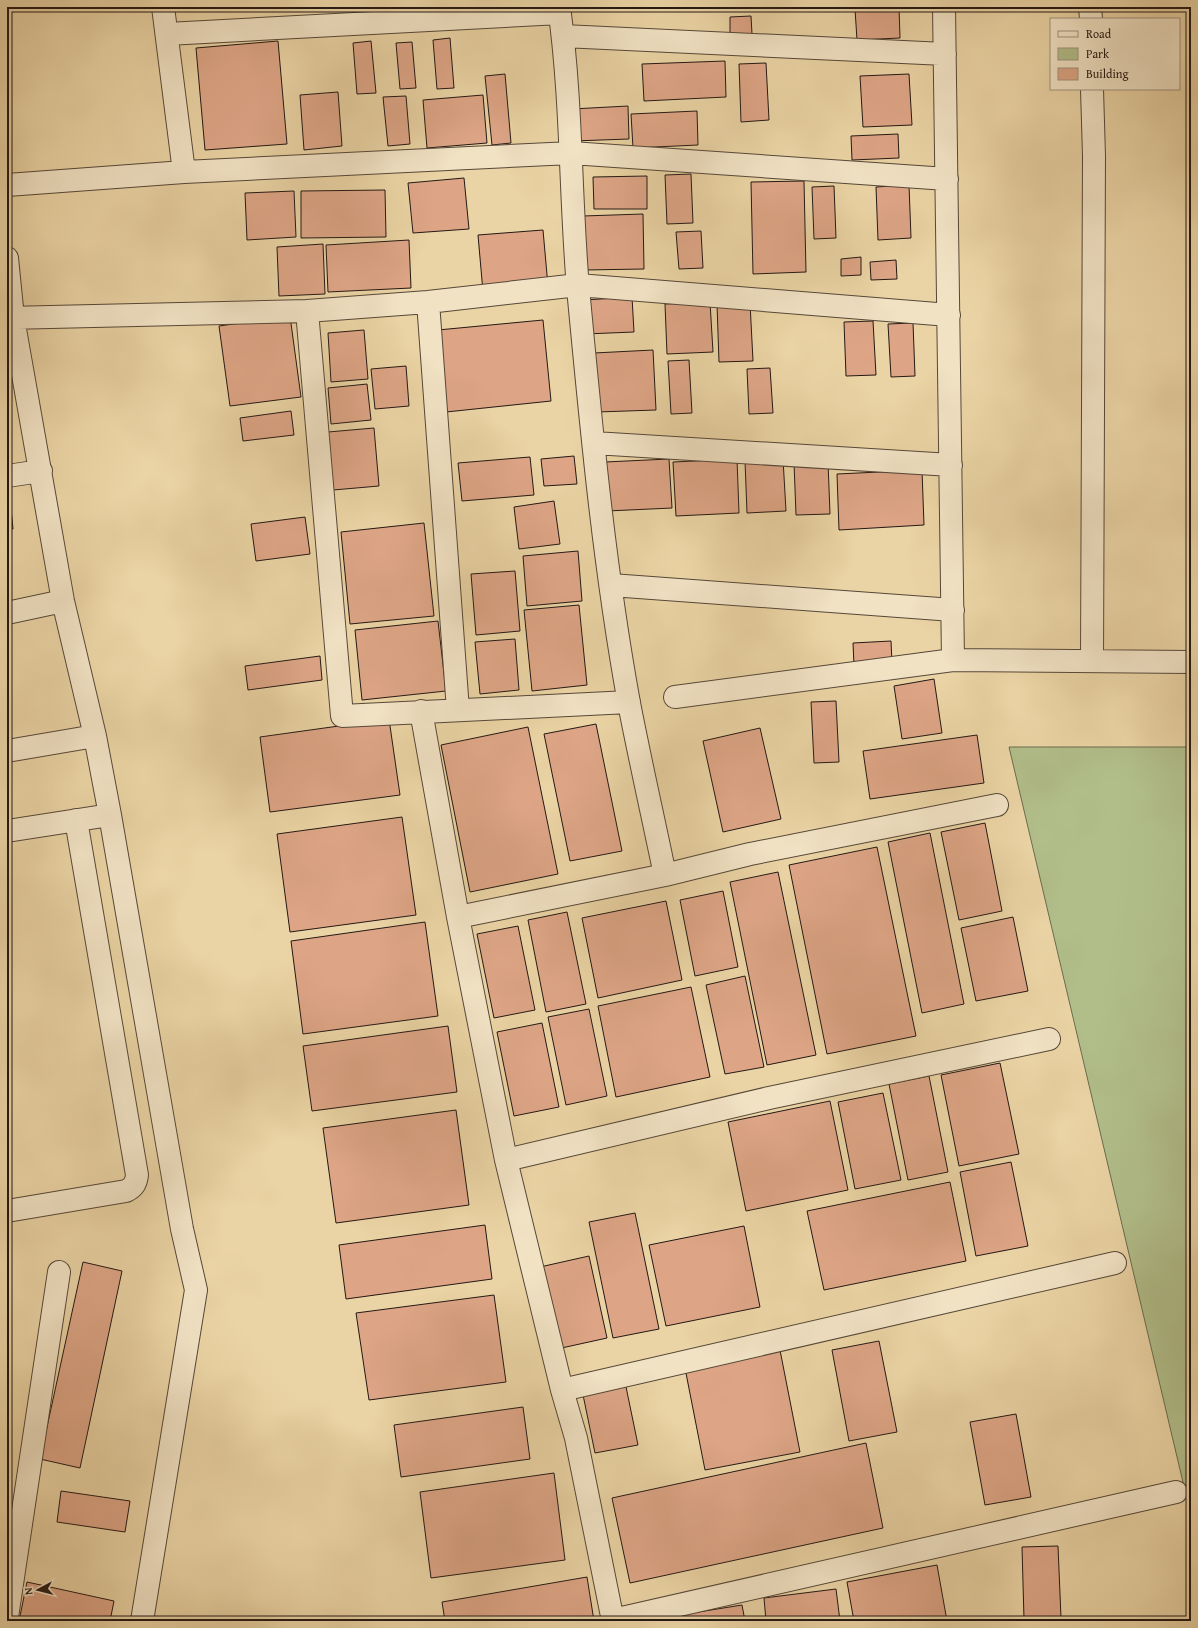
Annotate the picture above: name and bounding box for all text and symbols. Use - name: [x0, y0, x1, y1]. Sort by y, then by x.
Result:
- legend: [1050, 18, 1180, 90]
- text: Road: [1086, 25, 1112, 42]
- text: Park: [1086, 45, 1110, 62]
- text: Building: [1086, 65, 1129, 82]
- north arrow: [18, 1570, 58, 1610]
- text: N: [20, 1586, 36, 1596]

